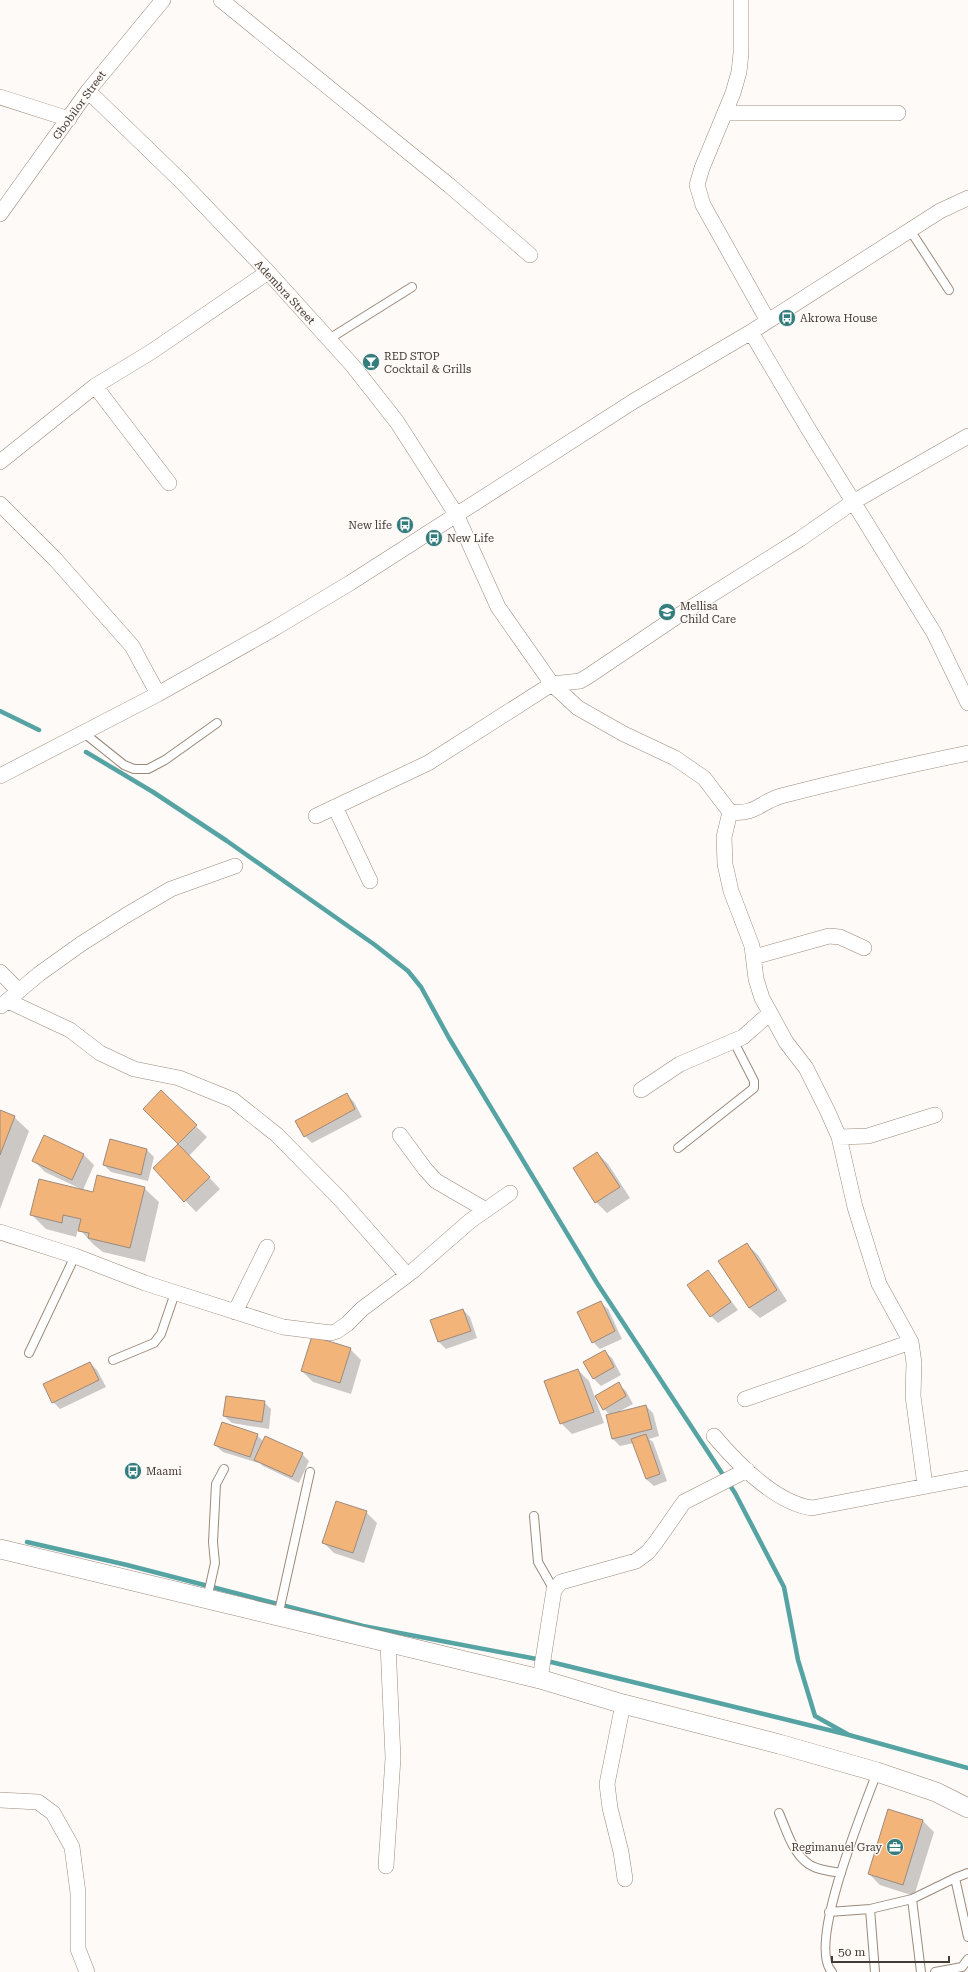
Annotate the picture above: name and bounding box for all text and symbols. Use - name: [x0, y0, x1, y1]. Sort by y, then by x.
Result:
- street label: Gbobilor Street: [50, 68, 109, 142]
- street label: Adembra Street: [252, 258, 318, 327]
- bus stop icon: Akrowa House: [777, 308, 797, 328]
- place label: Akrowa House: [800, 312, 877, 325]
- place label: RED STOP Cocktail & Grills: [384, 350, 471, 376]
- bar icon: RED STOP Cocktail & Grills: [361, 352, 381, 372]
- bus stop icon: New life: [395, 515, 415, 535]
- place label: New life: [348, 519, 392, 532]
- bus stop icon: New Life: [424, 528, 444, 548]
- place label: New Life: [447, 532, 494, 545]
- place label: Mellisa Child Care: [680, 600, 736, 626]
- school or university icon: Mellisa Child Care: [657, 602, 677, 622]
- bus stop icon: Maami: [123, 1461, 143, 1481]
- place label: Maami: [146, 1465, 182, 1478]
- office icon: Regimanuel Gray: [885, 1837, 905, 1857]
- place label: Regimanuel Gray: [792, 1841, 882, 1854]
- scale bar: [832, 1938, 949, 1964]
- text: 50 m: [838, 1945, 865, 1959]

